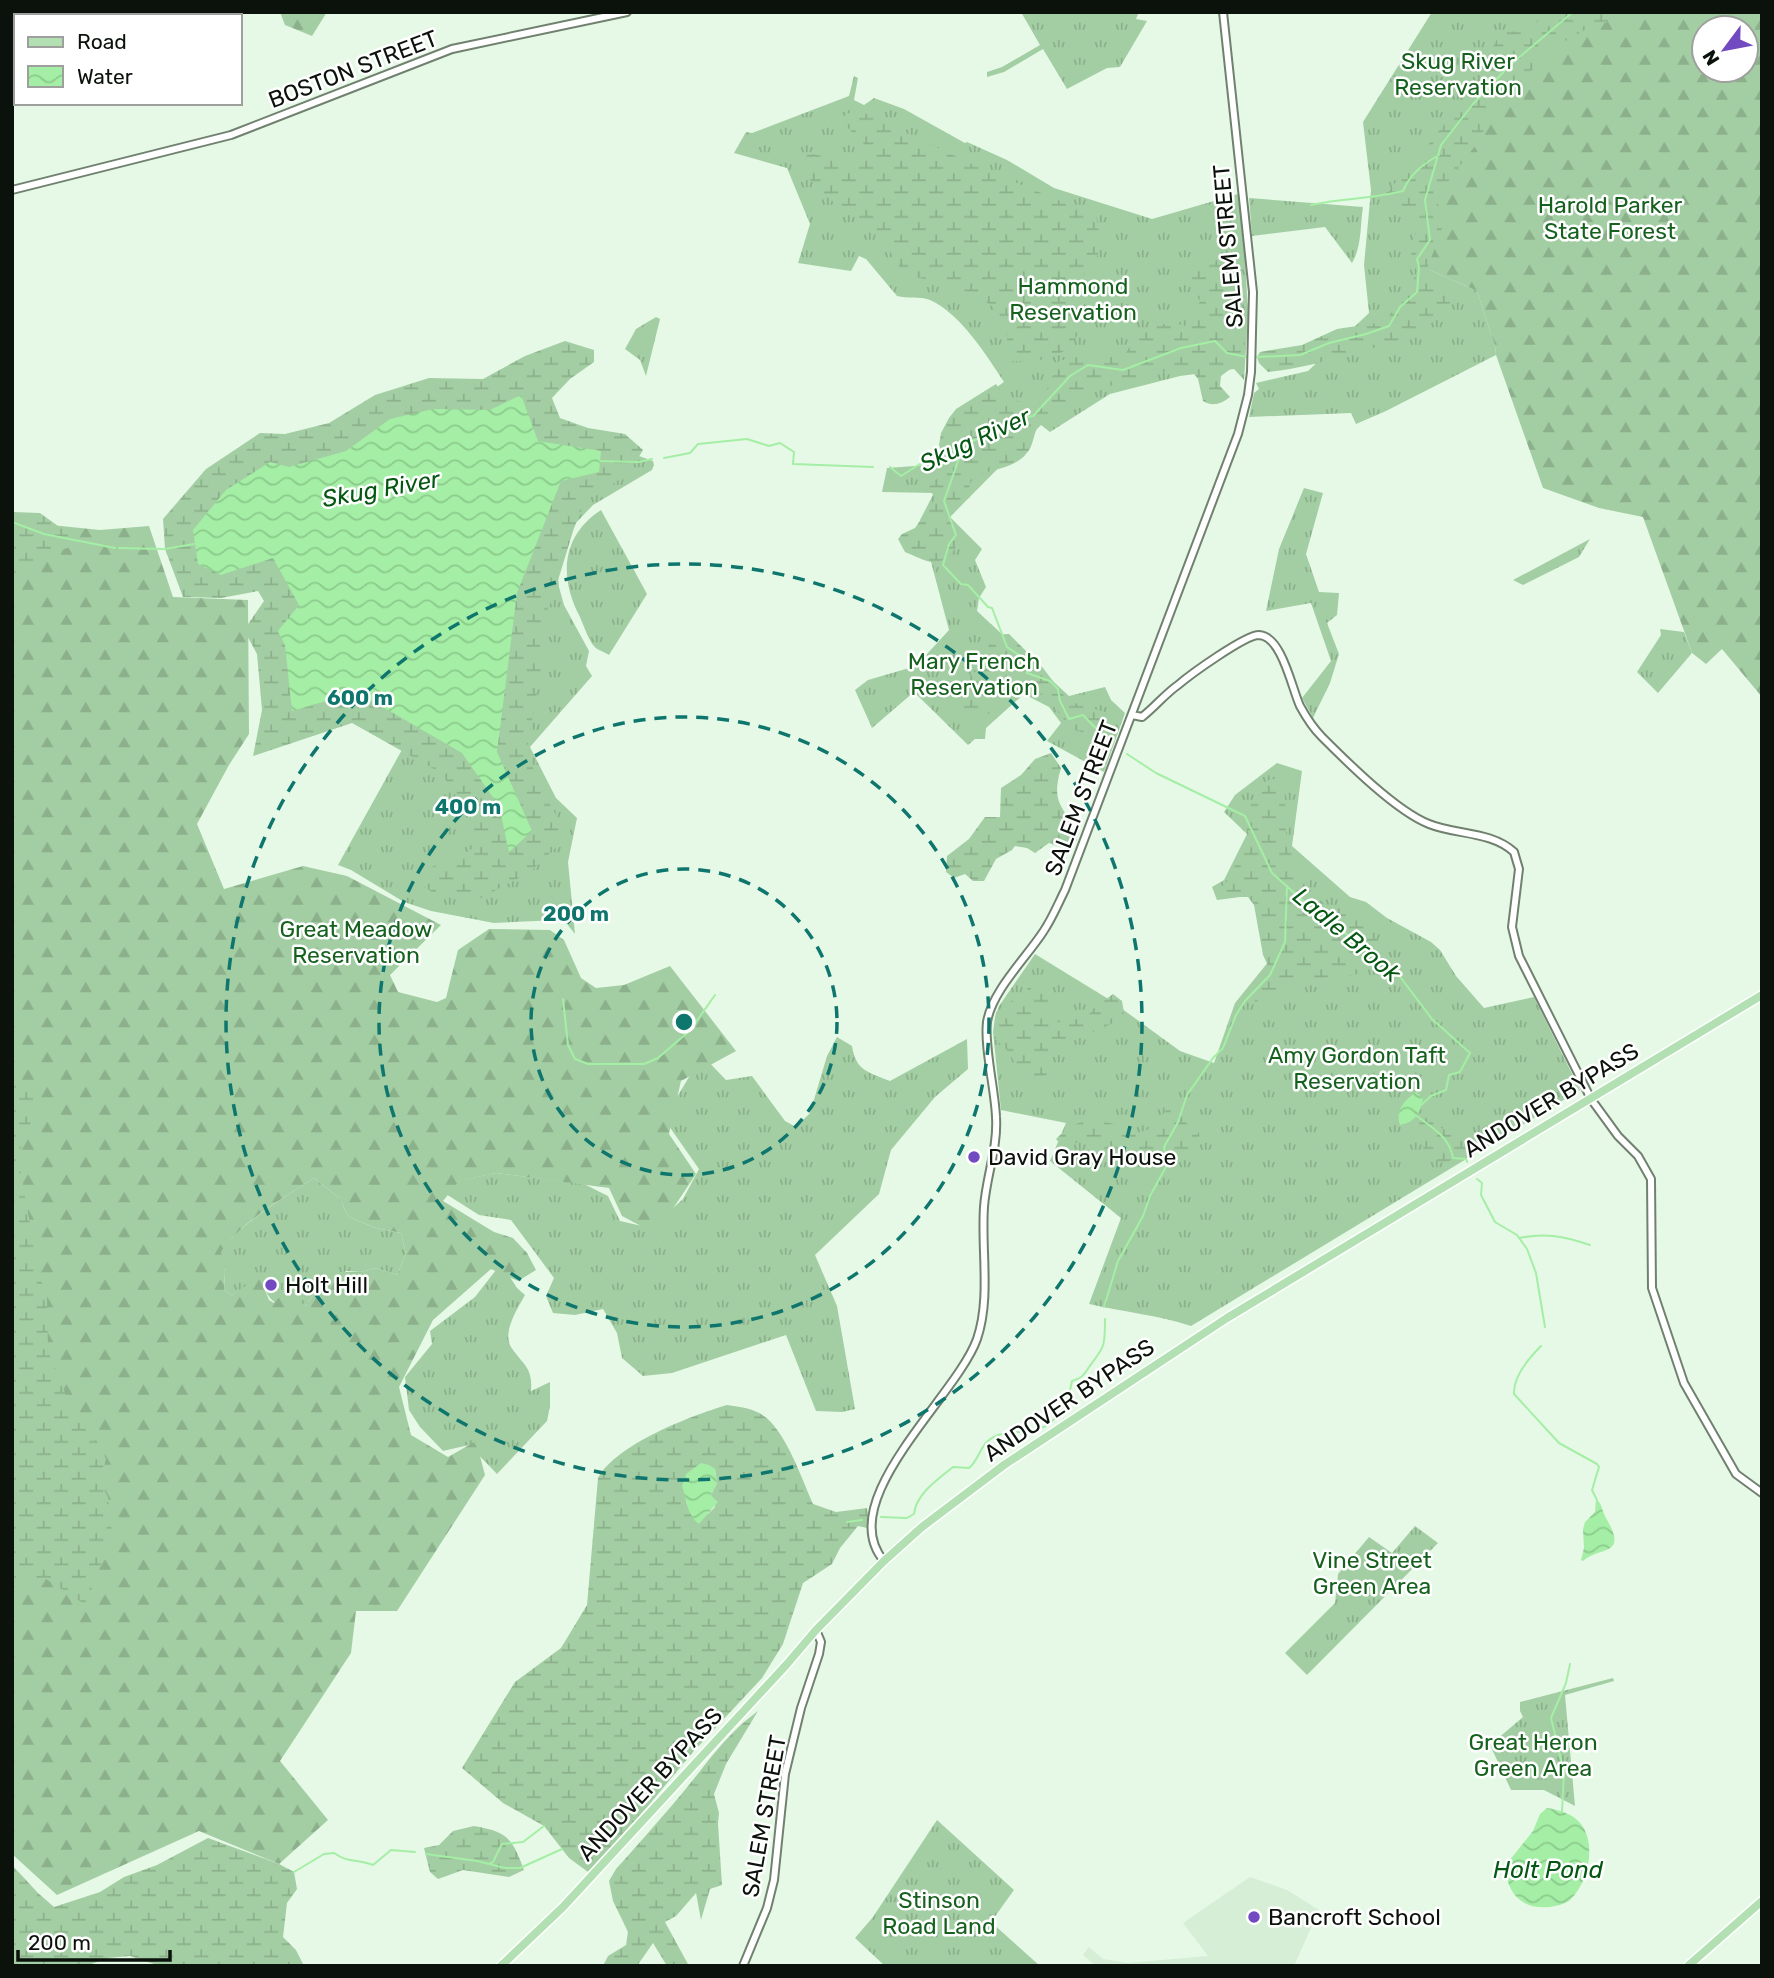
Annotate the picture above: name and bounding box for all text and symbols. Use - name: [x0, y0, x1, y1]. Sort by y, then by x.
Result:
- legend: [14, 14, 242, 105]
- north arrow: [1690, 14, 1760, 84]
- street label: BOSTON STREET: [264, 24, 442, 114]
- text: Road: [77, 29, 127, 54]
- text: N: [1698, 46, 1724, 70]
- park label: Skug River Reservation: [1394, 47, 1522, 101]
- text: Water: [77, 64, 133, 89]
- street label: SALEM STREET: [1207, 163, 1249, 329]
- park label: Harold Parker State Forest: [1538, 191, 1683, 245]
- park label: Hammond Reservation: [1009, 272, 1137, 326]
- water label: Skug River: [915, 402, 1036, 478]
- water label: Skug River: [320, 465, 443, 513]
- park label: Mary French Reservation: [908, 647, 1040, 701]
- text: 600 m: [327, 685, 393, 710]
- street label: SALEM STREET: [1039, 716, 1123, 880]
- text: 400 m: [435, 794, 501, 819]
- water label: Ladle Brook: [1287, 882, 1407, 988]
- text: 200 m: [543, 901, 609, 926]
- park label: Great Meadow Reservation: [279, 915, 433, 969]
- centre of rings: [672, 1010, 696, 1034]
- street label: ANDOVER BYPASS: [1458, 1037, 1644, 1163]
- park label: Amy Gordon Taft Reservation: [1268, 1041, 1446, 1095]
- place label: David Gray House: [988, 1143, 1176, 1171]
- marker: David Gray House: [966, 1149, 982, 1165]
- place label: Holt Hill: [285, 1271, 368, 1299]
- marker: Holt Hill: [263, 1277, 279, 1293]
- street label: ANDOVER BYPASS: [978, 1333, 1160, 1467]
- park label: Vine Street Green Area: [1312, 1546, 1432, 1600]
- street label: ANDOVER BYPASS: [572, 1702, 728, 1866]
- park label: Great Heron Green Area: [1468, 1728, 1598, 1782]
- street label: SALEM STREET: [736, 1733, 792, 1899]
- water label: Holt Pond: [1493, 1856, 1604, 1884]
- park label: Stinson Road Land: [882, 1886, 996, 1940]
- place label: Bancroft School: [1268, 1903, 1441, 1931]
- marker: Bancroft School: [1246, 1909, 1262, 1925]
- scale bar: [18, 1918, 170, 1962]
- text: 200 m: [28, 1930, 91, 1955]

